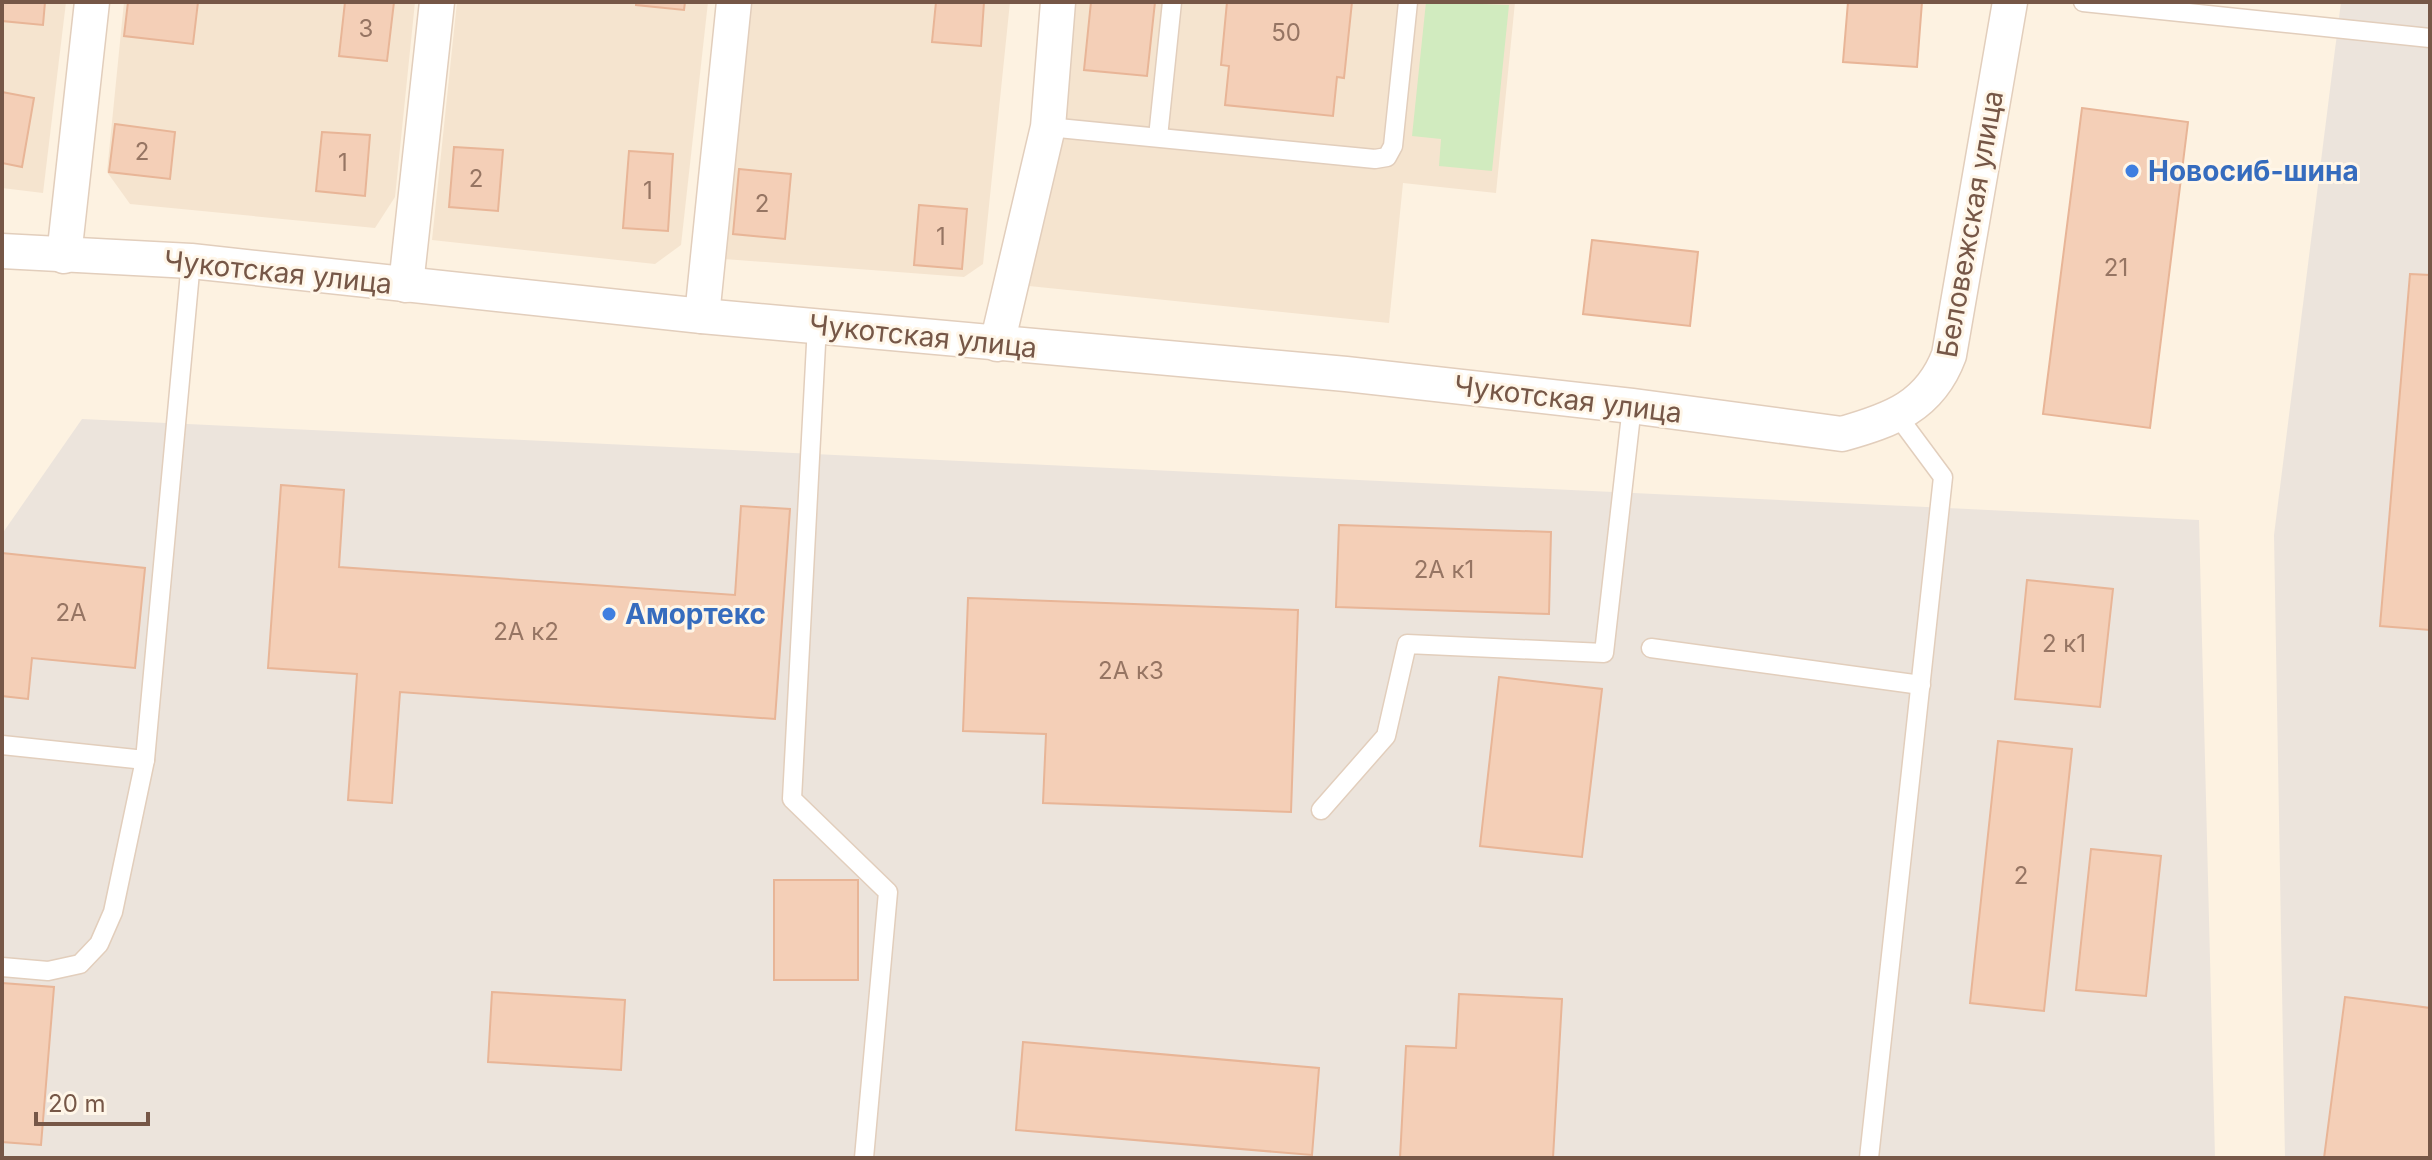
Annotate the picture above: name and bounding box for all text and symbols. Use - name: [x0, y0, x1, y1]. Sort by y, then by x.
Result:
- house number: 3: [359, 14, 373, 43]
- house number: 50: [1271, 18, 1301, 47]
- street label: Беловежская улица: [1930, 88, 2010, 360]
- house number: 2: [135, 137, 149, 166]
- house number: 1: [338, 148, 348, 177]
- place label: Новосиб-шина: [2148, 154, 2359, 188]
- marker: Новосиб-шина: [2123, 162, 2141, 180]
- house number: 2: [469, 164, 483, 193]
- house number: 1: [643, 176, 653, 205]
- house number: 2: [755, 189, 769, 218]
- house number: 1: [936, 222, 946, 251]
- street label: Чукотская улица: [162, 243, 394, 301]
- house number: 21: [2104, 253, 2128, 282]
- street label: Чукотская улица: [807, 307, 1039, 365]
- street label: Чукотская улица: [1452, 368, 1684, 430]
- house number: 2А к1: [1414, 555, 1474, 584]
- place label: Амортекс: [625, 597, 766, 631]
- house number: 2А: [55, 598, 87, 627]
- marker: Амортекс: [600, 605, 618, 623]
- house number: 2А к2: [493, 617, 559, 646]
- house number: 2 к1: [2042, 629, 2086, 658]
- house number: 2А к3: [1098, 656, 1164, 685]
- house number: 2: [2014, 861, 2028, 890]
- scale bar: [36, 1076, 148, 1126]
- text: 20 m: [48, 1089, 106, 1118]

